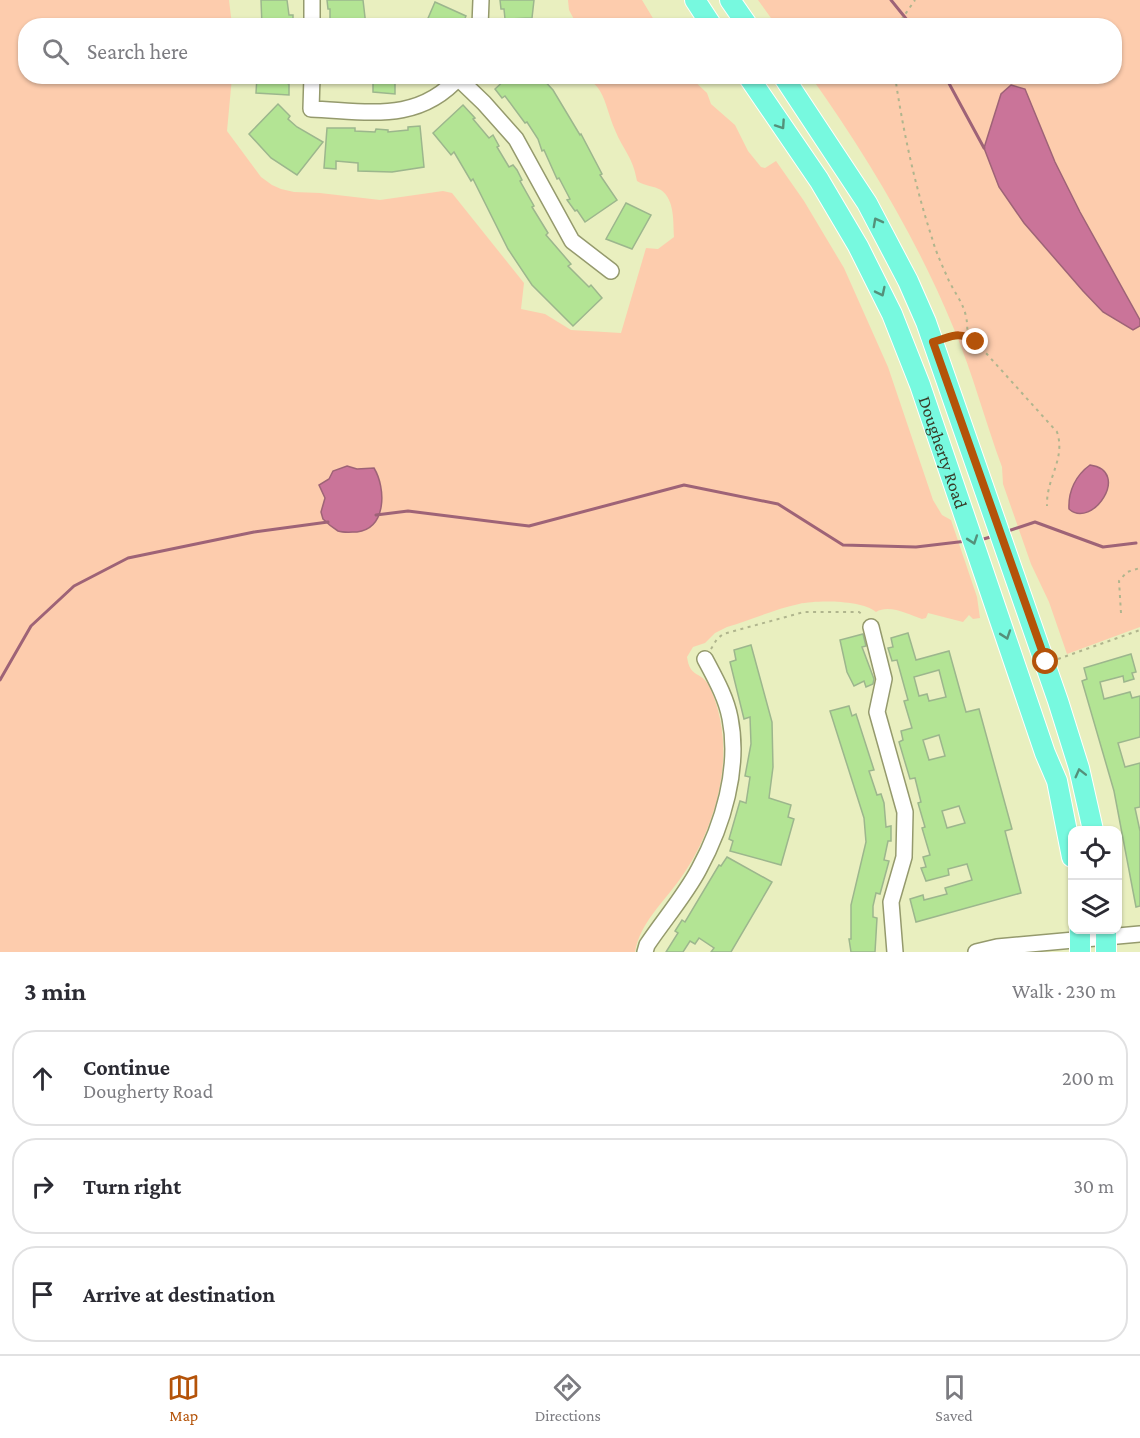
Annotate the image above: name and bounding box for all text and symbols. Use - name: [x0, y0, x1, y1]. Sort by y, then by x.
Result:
- search box: [18, 18, 1122, 84]
- icon: search: [39, 35, 72, 68]
- text: Search here: [87, 39, 188, 64]
- one-way arrow: [774, 118, 785, 129]
- one-way arrow: [873, 218, 884, 228]
- one-way arrow: [873, 285, 885, 296]
- route end: [962, 328, 988, 354]
- street label: Dougherty Road: [915, 394, 971, 511]
- one-way arrow: [965, 534, 978, 545]
- one-way arrow: [999, 629, 1011, 640]
- route start: [1032, 648, 1058, 674]
- one-way arrow: [1075, 769, 1088, 779]
- map controls: [1068, 826, 1122, 934]
- button: locate: [1068, 826, 1122, 880]
- button: layers: [1068, 880, 1122, 934]
- text: 3 min: [24, 977, 86, 1006]
- text: Walk · 230 m: [1012, 980, 1116, 1002]
- text: Continue: [83, 1055, 170, 1080]
- icon: ahead: [26, 1062, 59, 1095]
- text: 200 m: [1062, 1067, 1114, 1089]
- text: Dougherty Road: [83, 1080, 213, 1102]
- icon: right: [26, 1170, 59, 1203]
- text: Turn right: [83, 1174, 181, 1199]
- text: 30 m: [1073, 1175, 1114, 1197]
- icon: arrive: [26, 1278, 59, 1311]
- text: Arrive at destination: [83, 1282, 275, 1307]
- tab: Map: [167, 1371, 200, 1424]
- tab: Directions: [535, 1371, 601, 1424]
- tab: Saved: [935, 1371, 973, 1424]

